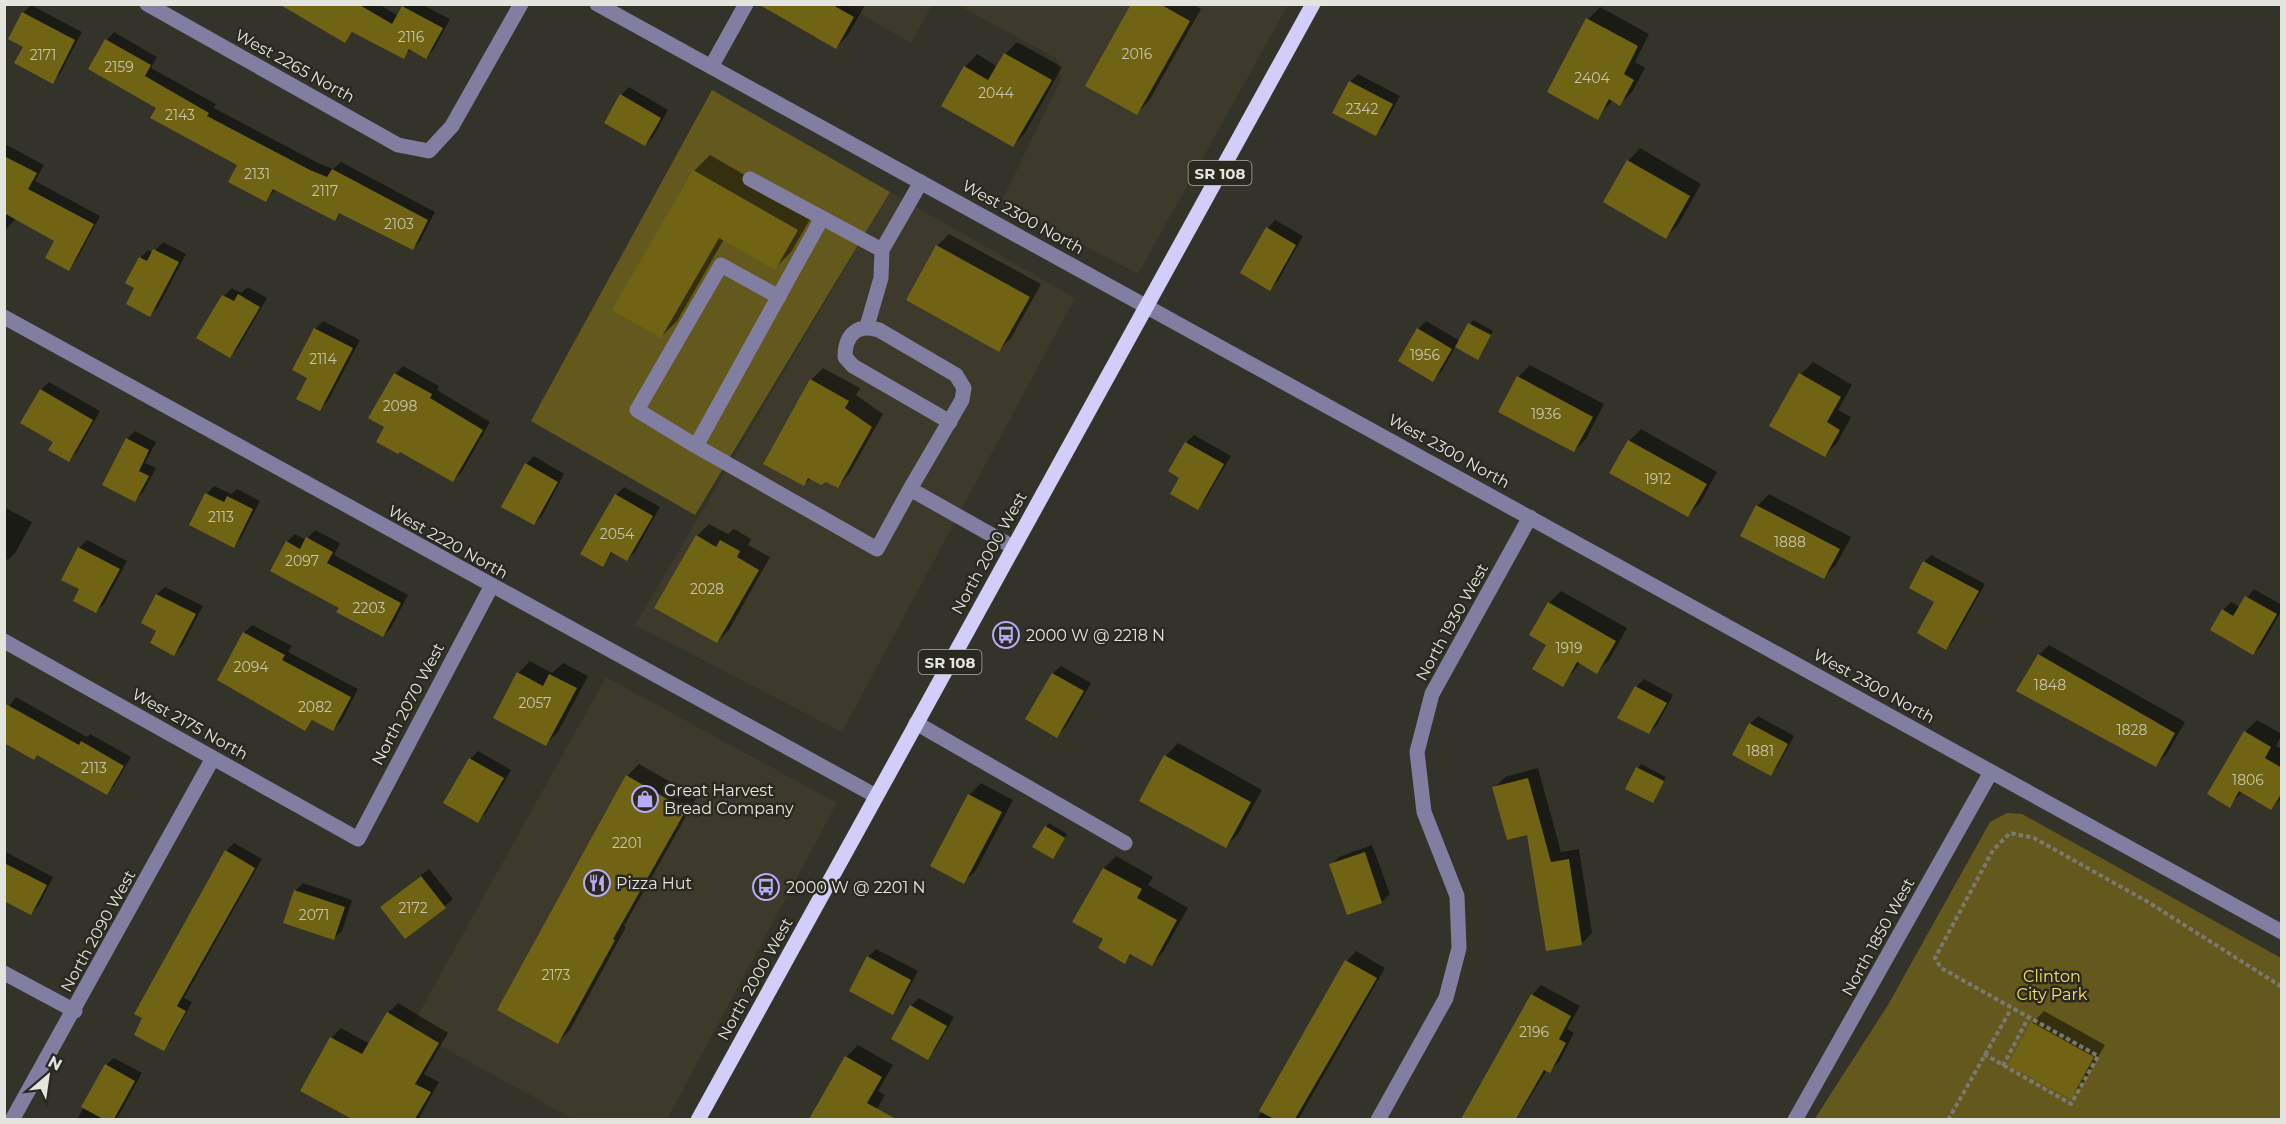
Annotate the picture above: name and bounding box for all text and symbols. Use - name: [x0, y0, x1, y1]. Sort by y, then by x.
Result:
- street label: West 2265 North: [232, 25, 358, 107]
- house number: 2116: [398, 28, 425, 46]
- house number: 2016: [1122, 45, 1153, 63]
- house number: 2171: [30, 46, 56, 64]
- house number: 2159: [104, 58, 134, 76]
- house number: 2404: [1574, 69, 1610, 87]
- house number: 2044: [978, 84, 1015, 102]
- house number: 2342: [1345, 100, 1379, 118]
- house number: 2143: [165, 106, 195, 124]
- road number: SR 108: [1188, 161, 1252, 185]
- house number: 2131: [244, 165, 270, 183]
- street label: West 2300 North: [959, 176, 1087, 258]
- house number: 2117: [312, 182, 338, 200]
- house number: 2103: [384, 215, 414, 233]
- house number: 1956: [1410, 346, 1440, 364]
- house number: 2114: [309, 350, 337, 368]
- house number: 2098: [383, 397, 417, 415]
- house number: 1936: [1531, 405, 1561, 423]
- street label: West 2300 North: [1385, 410, 1513, 492]
- house number: 1912: [1645, 470, 1671, 488]
- street label: North 2000 West: [947, 488, 1031, 618]
- street label: West 2220 North: [385, 501, 511, 583]
- house number: 2113: [208, 508, 234, 526]
- house number: 2054: [600, 525, 635, 543]
- house number: 1888: [1774, 533, 1806, 551]
- house number: 2097: [285, 552, 319, 570]
- street label: North 1930 West: [1412, 560, 1492, 684]
- house number: 2028: [690, 580, 724, 598]
- house number: 2203: [353, 599, 386, 617]
- bus stop icon: 2000 W @ 2218 N: [991, 620, 1021, 650]
- place label: 2000 W @ 2218 N: [1026, 626, 1165, 645]
- street label: North 2070 West: [368, 639, 448, 768]
- house number: 1919: [1555, 639, 1583, 657]
- street label: West 2300 North: [1810, 645, 1938, 727]
- road number: SR 108: [918, 650, 982, 674]
- house number: 2094: [234, 658, 269, 676]
- house number: 1848: [2034, 676, 2066, 694]
- street label: West 2175 North: [129, 684, 251, 764]
- house number: 2057: [518, 694, 552, 712]
- house number: 2082: [298, 698, 332, 716]
- house number: 1828: [2117, 721, 2148, 739]
- house number: 1881: [1746, 742, 1774, 760]
- house number: 2113: [81, 759, 107, 777]
- house number: 1806: [2232, 771, 2264, 789]
- place label: Great Harvest Bread Company: [664, 781, 794, 818]
- shop icon: Great Harvest Bread Company: [630, 784, 660, 814]
- house number: 2201: [612, 834, 642, 852]
- street label: North 2090 West: [57, 866, 140, 995]
- restaurant icon: Pizza Hut: [582, 868, 612, 898]
- bus stop icon: 2000 W @ 2201 N: [751, 872, 781, 902]
- place label: Pizza Hut: [616, 874, 693, 893]
- street label: North 1850 West: [1838, 874, 1919, 999]
- place label: 2000 W @ 2201 N: [786, 878, 925, 897]
- house number: 2172: [398, 899, 428, 917]
- house number: 2071: [299, 906, 329, 924]
- street label: North 2000 West: [713, 914, 797, 1044]
- house number: 2173: [541, 966, 571, 984]
- park label: Clinton City Park: [2017, 967, 2088, 1004]
- house number: 2196: [1519, 1023, 1550, 1041]
- north arrow: [18, 1046, 78, 1106]
- text: N: [45, 1052, 65, 1075]

